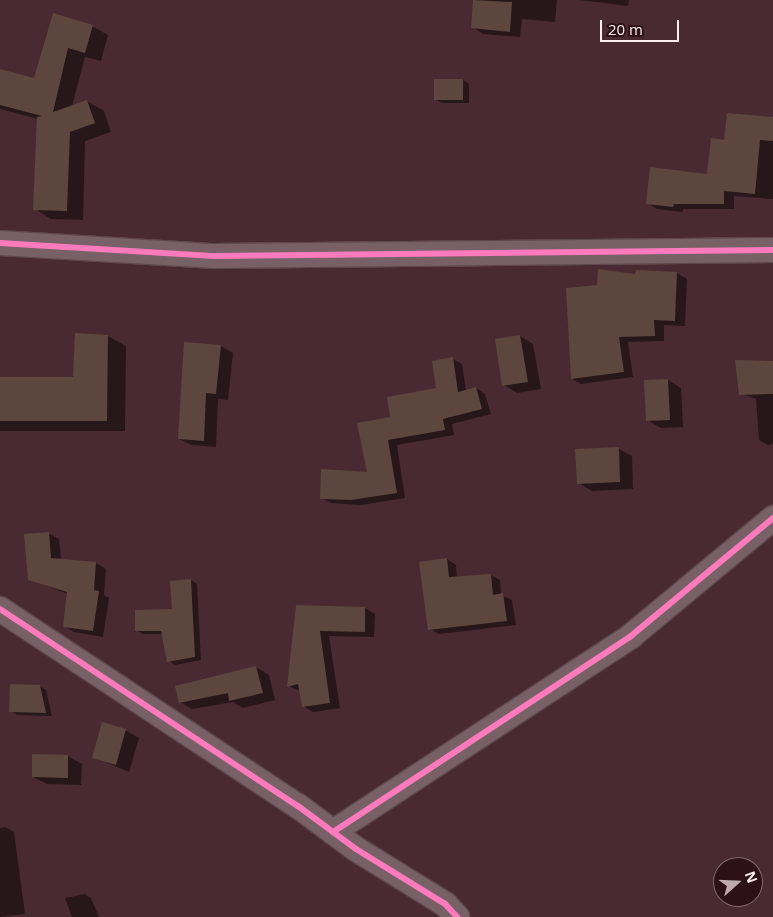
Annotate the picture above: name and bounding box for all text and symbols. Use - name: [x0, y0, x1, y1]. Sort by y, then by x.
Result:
- scale bar: [603, 10, 682, 42]
- text: 20 m: [608, 19, 643, 39]
- north arrow: [713, 857, 763, 907]
- text: N: [741, 868, 762, 886]

